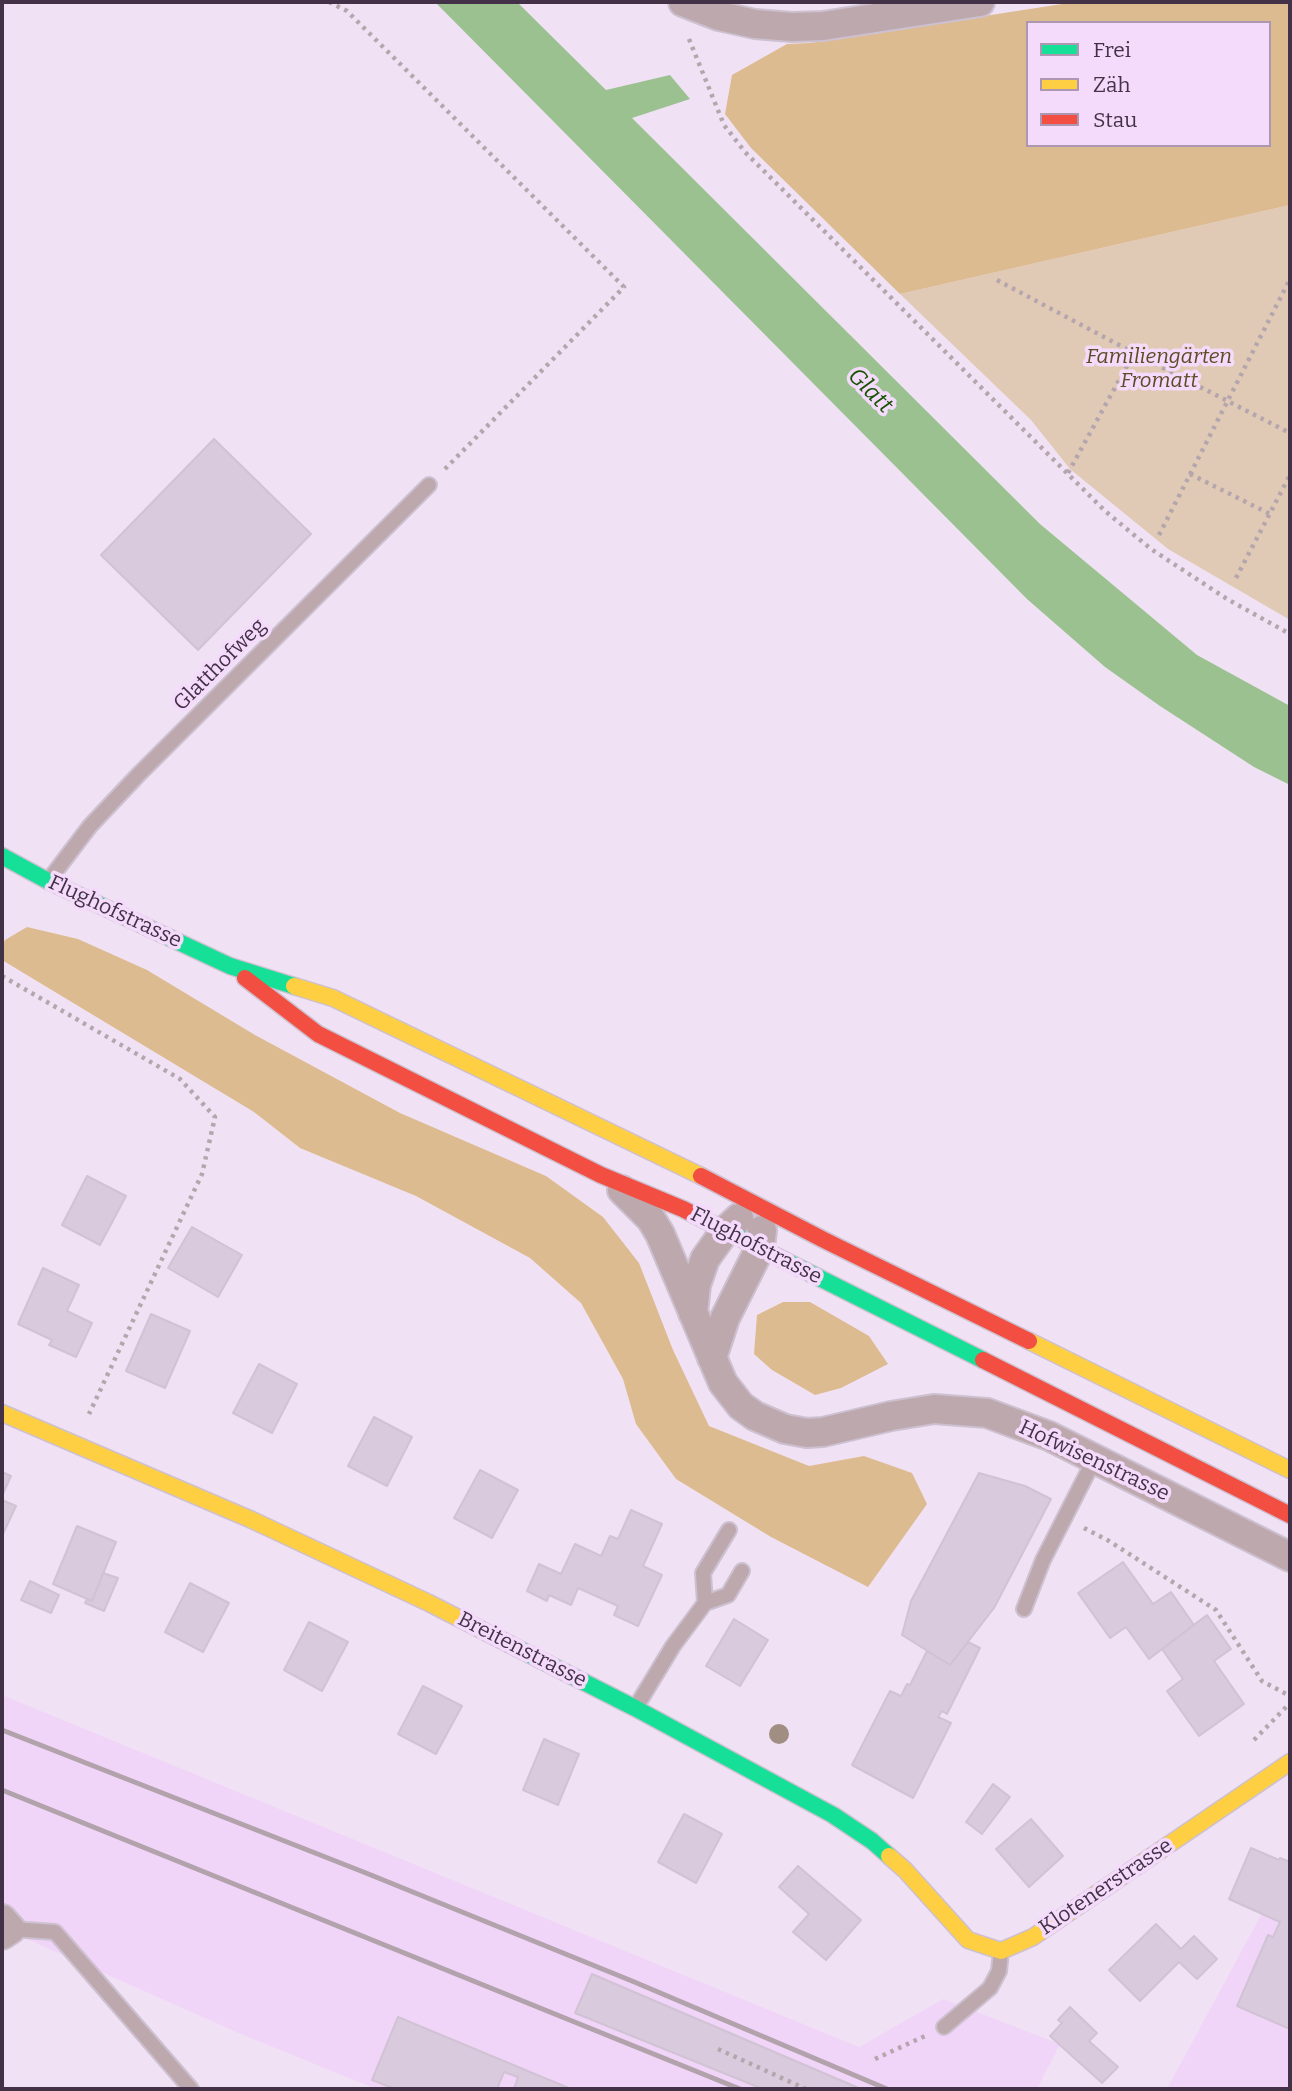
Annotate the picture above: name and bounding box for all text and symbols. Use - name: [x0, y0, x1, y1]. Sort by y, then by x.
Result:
- legend: [1026, 21, 1271, 147]
- text: Frei: [1093, 37, 1131, 63]
- text: Zäh: [1093, 72, 1131, 98]
- text: Stau: [1093, 107, 1137, 133]
- park label: Familiengärten Fromatt: [1086, 344, 1232, 394]
- water label: Glatt: [842, 363, 898, 419]
- street label: Glatthofweg: [169, 614, 271, 716]
- street label: Flughofstrasse: [45, 870, 185, 954]
- street label: Flughofstrasse: [686, 1202, 826, 1290]
- street label: Hofwisenstrasse: [1015, 1415, 1173, 1507]
- street label: Breitenstrasse: [453, 1607, 591, 1693]
- street label: Klotenerstrasse: [1035, 1833, 1177, 1941]

